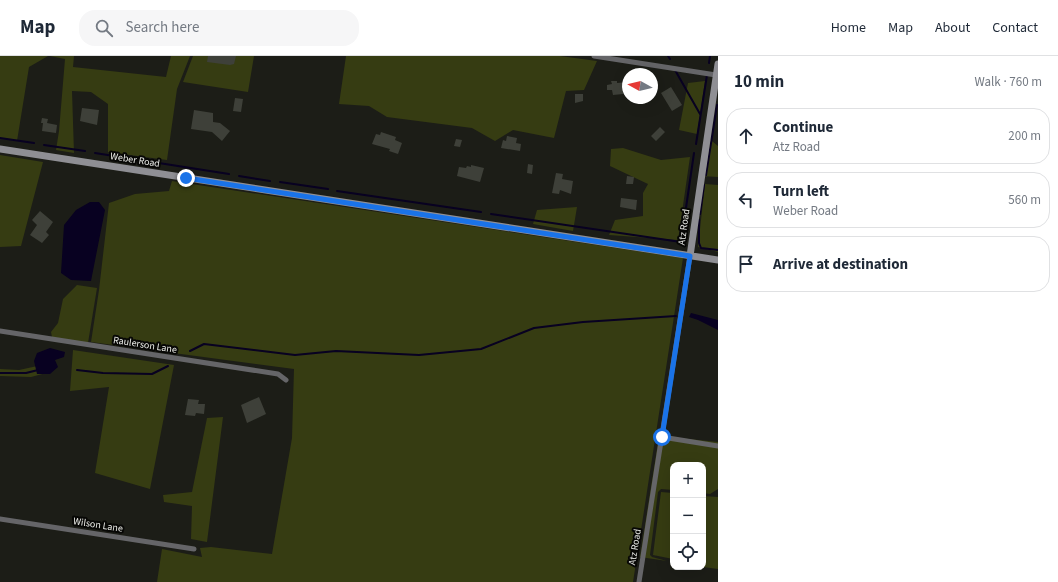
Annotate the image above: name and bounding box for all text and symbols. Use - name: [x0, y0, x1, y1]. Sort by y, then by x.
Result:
- search box: [79, 10, 359, 46]
- text: Map: [20, 14, 55, 41]
- icon: search: [93, 17, 115, 39]
- text: Search here: [125, 17, 199, 38]
- text: Home: [831, 18, 866, 38]
- text: Map: [888, 18, 913, 38]
- text: About: [935, 18, 970, 38]
- text: Contact: [992, 18, 1038, 38]
- north arrow: [622, 68, 658, 104]
- text: 10 min: [734, 70, 784, 94]
- text: Walk · 760 m: [974, 73, 1042, 91]
- text: Continue: [773, 117, 833, 138]
- icon: ahead: [735, 125, 757, 147]
- text: 200 m: [1008, 127, 1041, 145]
- text: Atz Road: [773, 138, 820, 156]
- street label: Weber Road: [109, 149, 161, 171]
- route end: [177, 169, 195, 187]
- text: Turn left: [773, 181, 829, 202]
- icon: left: [735, 189, 757, 211]
- text: 560 m: [1008, 191, 1041, 209]
- text: Weber Road: [773, 202, 838, 220]
- street label: Atz Road: [675, 208, 693, 246]
- icon: arrive: [735, 253, 757, 275]
- text: Arrive at destination: [773, 254, 908, 275]
- street label: Raulerson Lane: [112, 333, 178, 357]
- route start: [653, 428, 671, 446]
- map controls: [670, 462, 706, 570]
- button: +: [670, 462, 706, 498]
- button: −: [670, 498, 706, 534]
- street label: Wilson Lane: [72, 514, 124, 536]
- street label: Atz Road: [625, 528, 645, 566]
- button: locate: [670, 534, 706, 570]

